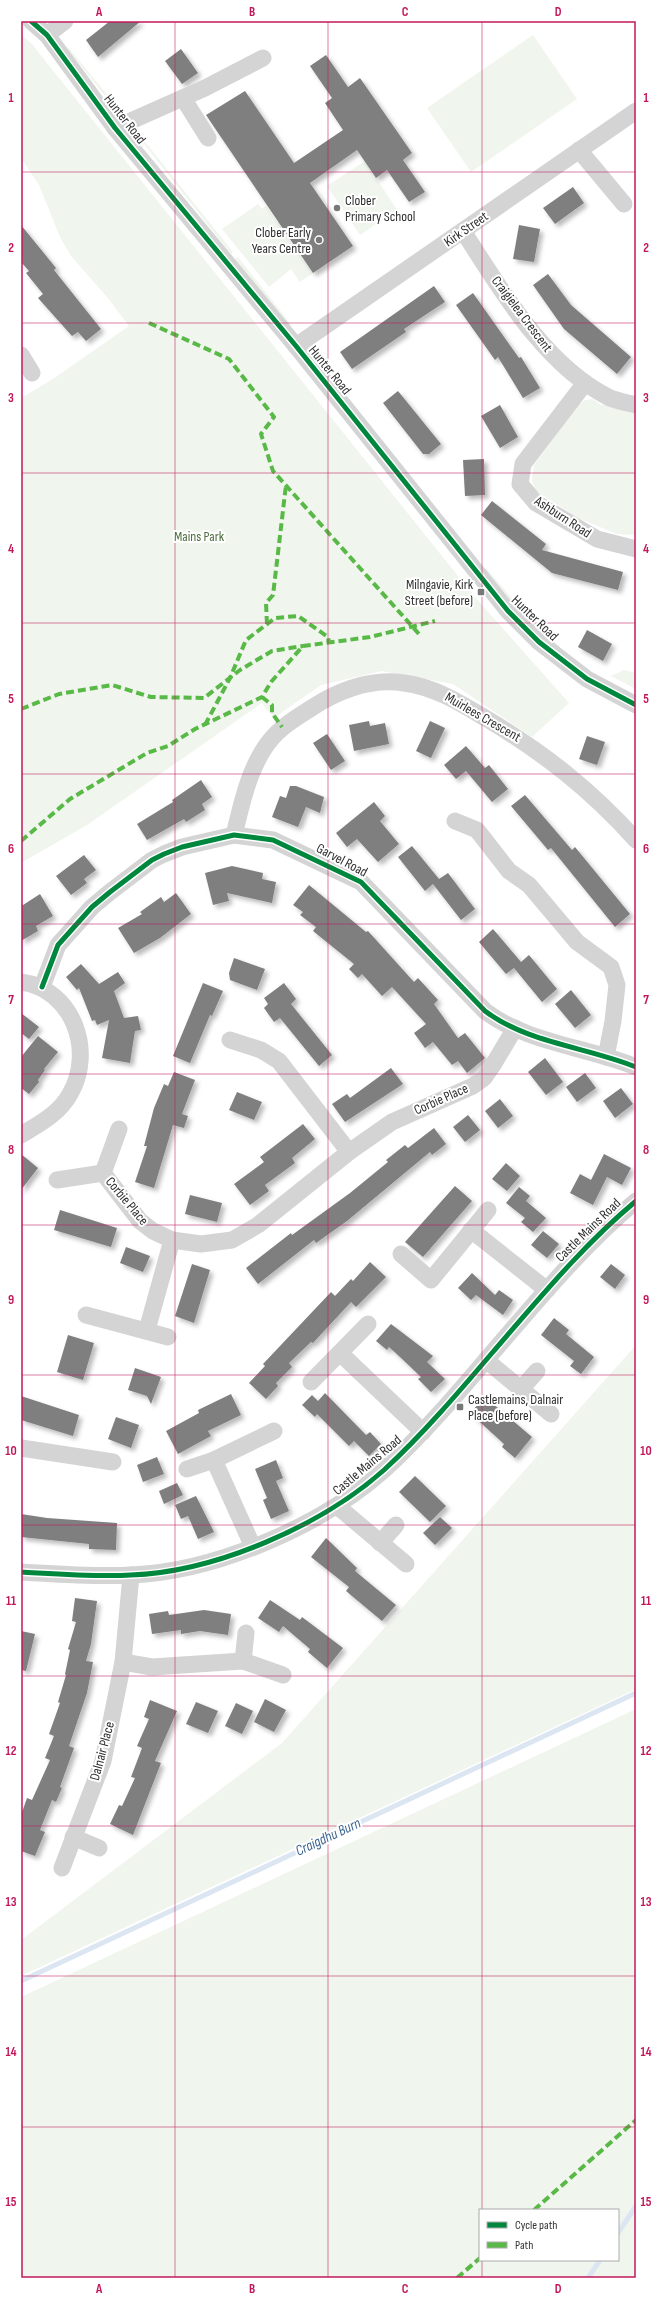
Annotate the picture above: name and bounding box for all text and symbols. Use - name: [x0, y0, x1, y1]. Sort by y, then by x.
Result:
- text: A: [95, 4, 103, 20]
- text: B: [249, 4, 255, 20]
- text: C: [402, 4, 409, 20]
- text: D: [555, 4, 562, 20]
- text: 1: [8, 90, 14, 106]
- text: 1: [643, 90, 649, 106]
- street label: Hunter Road: [100, 91, 150, 147]
- place label: Clober Primary School: [345, 192, 415, 225]
- marker: Clober Primary School: [332, 203, 342, 213]
- street label: Kirk Street: [441, 208, 491, 250]
- place label: Clober Early Years Centre: [252, 224, 312, 257]
- marker: Clober Early Years Centre: [314, 235, 324, 245]
- text: 2: [8, 240, 14, 256]
- text: 2: [643, 240, 649, 256]
- street label: Craigielea Crescent: [488, 273, 556, 355]
- street label: Hunter Road: [305, 342, 355, 398]
- text: 3: [8, 390, 14, 406]
- text: 3: [643, 390, 649, 406]
- street label: Ashburn Road: [531, 492, 595, 542]
- park label: Mains Park: [174, 528, 225, 545]
- text: 4: [8, 541, 14, 557]
- text: 4: [643, 541, 649, 557]
- place label: Milngavie, Kirk Street (before): [405, 576, 474, 609]
- marker: Milngavie, Kirk Street (before): [476, 587, 486, 597]
- street label: Hunter Road: [508, 592, 562, 645]
- street label: Muirlees Crescent: [442, 688, 524, 746]
- text: 5: [8, 691, 14, 707]
- text: 5: [643, 691, 649, 707]
- street label: Garvel Road: [313, 839, 371, 881]
- text: 6: [8, 841, 14, 857]
- text: 6: [643, 841, 649, 857]
- text: 7: [8, 992, 14, 1008]
- text: 7: [643, 992, 649, 1008]
- street label: Corbie Place: [411, 1079, 471, 1119]
- text: 8: [8, 1142, 14, 1158]
- text: 8: [643, 1142, 649, 1158]
- street label: Corbie Place: [102, 1173, 152, 1229]
- street label: Castle Mains Road: [552, 1194, 624, 1265]
- text: 9: [8, 1292, 14, 1308]
- text: 9: [643, 1292, 649, 1308]
- place label: Castlemains, Dalnair Place (before): [468, 1391, 563, 1424]
- marker: Castlemains, Dalnair Place (before): [455, 1402, 465, 1412]
- street label: Castle Mains Road: [329, 1431, 405, 1499]
- text: 10: [5, 1443, 17, 1459]
- text: 10: [640, 1443, 652, 1459]
- text: 11: [6, 1593, 16, 1609]
- text: 11: [641, 1593, 651, 1609]
- street label: Dalnair Place: [86, 1720, 118, 1782]
- text: 12: [6, 1743, 17, 1759]
- text: 12: [641, 1743, 652, 1759]
- water label: Craigdhu Burn: [292, 1814, 364, 1860]
- text: 13: [6, 1894, 17, 1910]
- text: 13: [641, 1894, 652, 1910]
- text: 14: [5, 2044, 17, 2060]
- text: 14: [640, 2044, 652, 2060]
- text: 15: [6, 2194, 17, 2210]
- text: 15: [641, 2194, 652, 2210]
- legend: [479, 2209, 619, 2261]
- text: Cycle path: [515, 2218, 557, 2233]
- text: Path: [515, 2238, 533, 2253]
- text: A: [95, 2281, 103, 2297]
- text: B: [249, 2281, 255, 2297]
- text: C: [402, 2281, 409, 2297]
- text: D: [555, 2281, 562, 2297]

